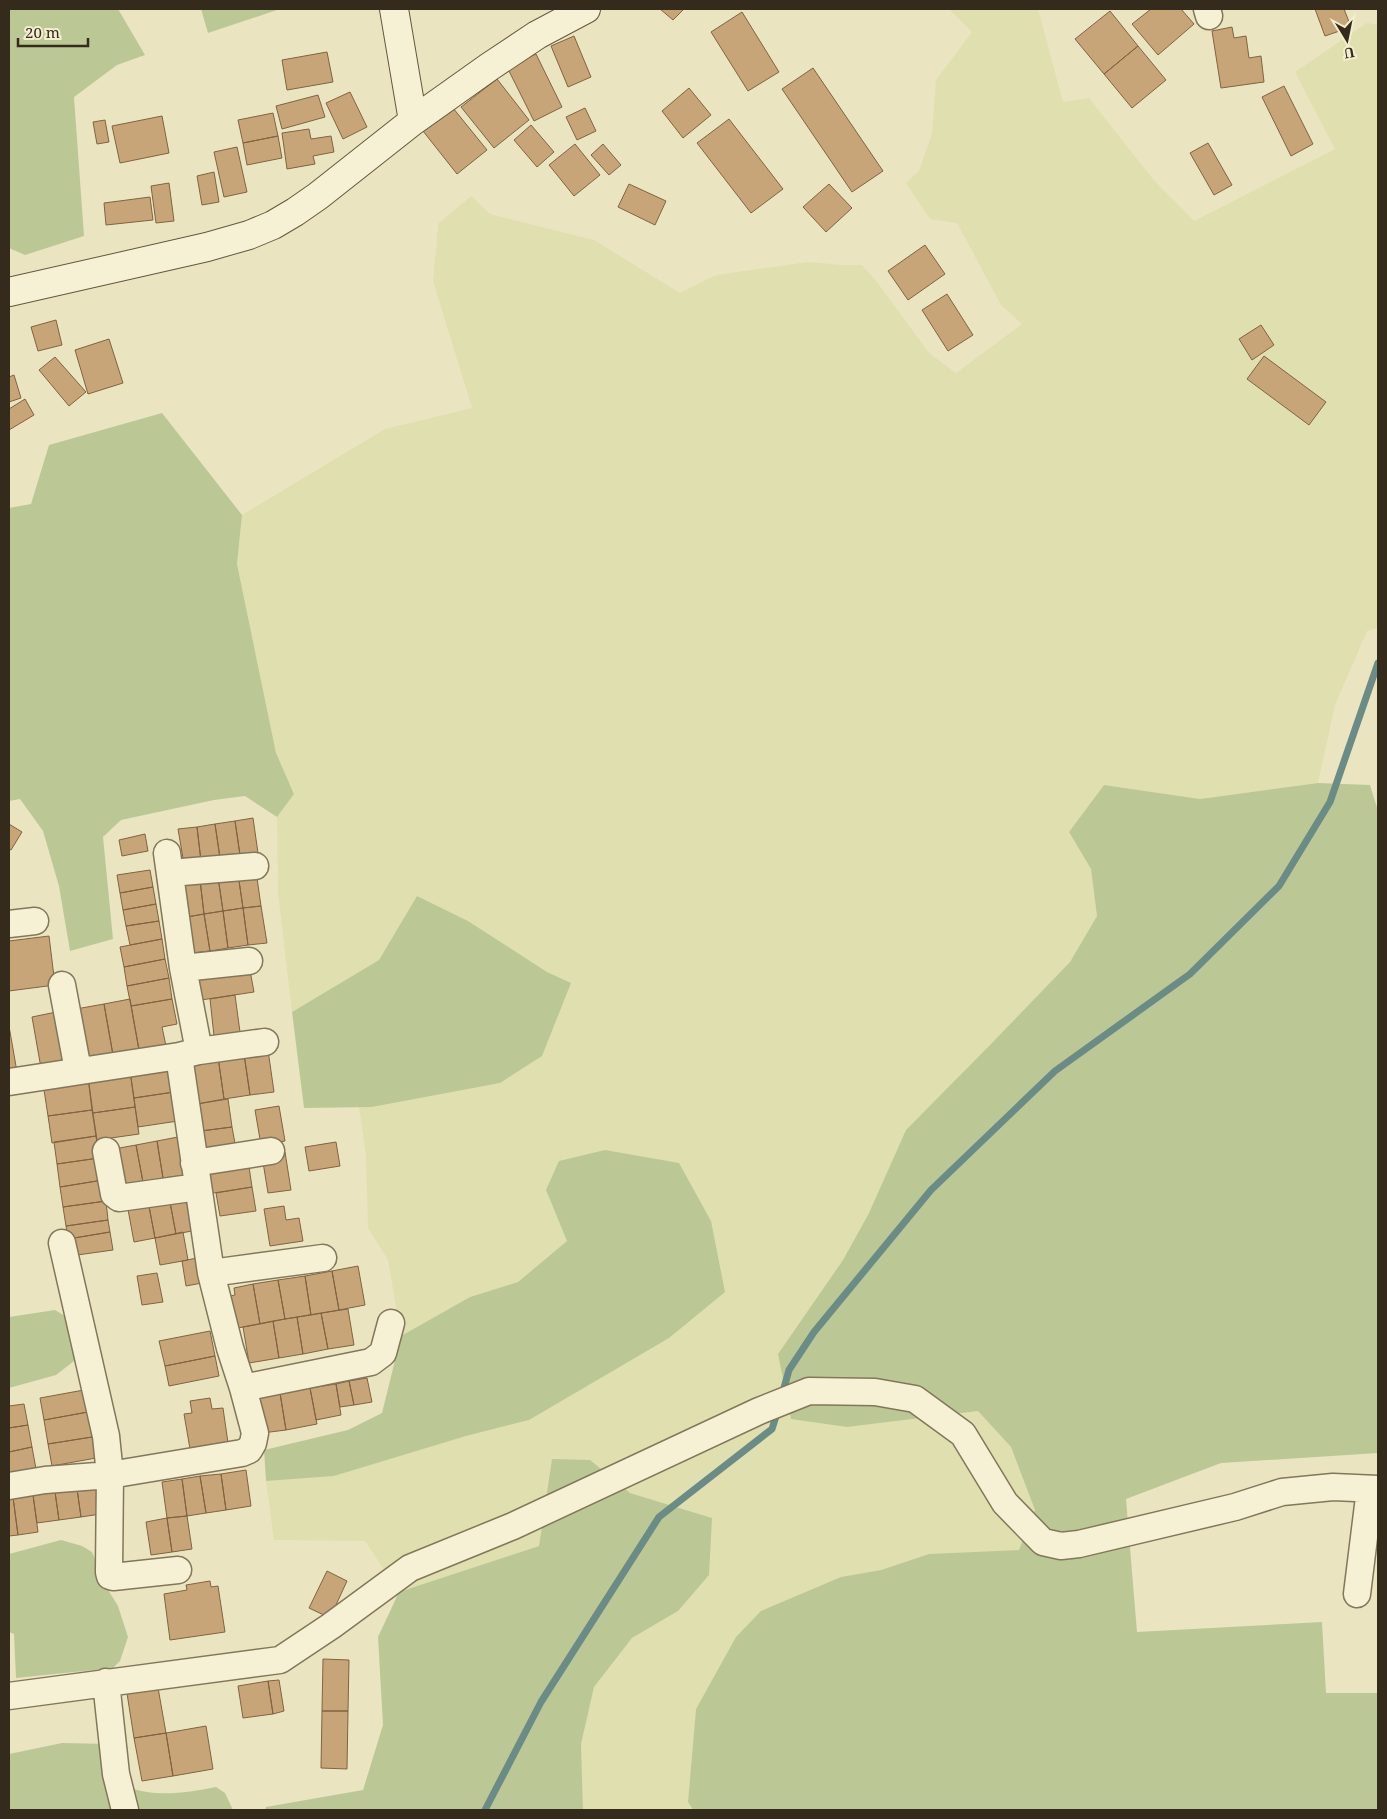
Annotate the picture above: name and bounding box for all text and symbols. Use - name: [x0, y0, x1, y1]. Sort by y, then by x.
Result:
- scale bar: [18, 15, 88, 47]
- north arrow: [1322, 15, 1372, 65]
- text: 20 m: [25, 22, 60, 42]
- text: U: [1342, 43, 1356, 64]

